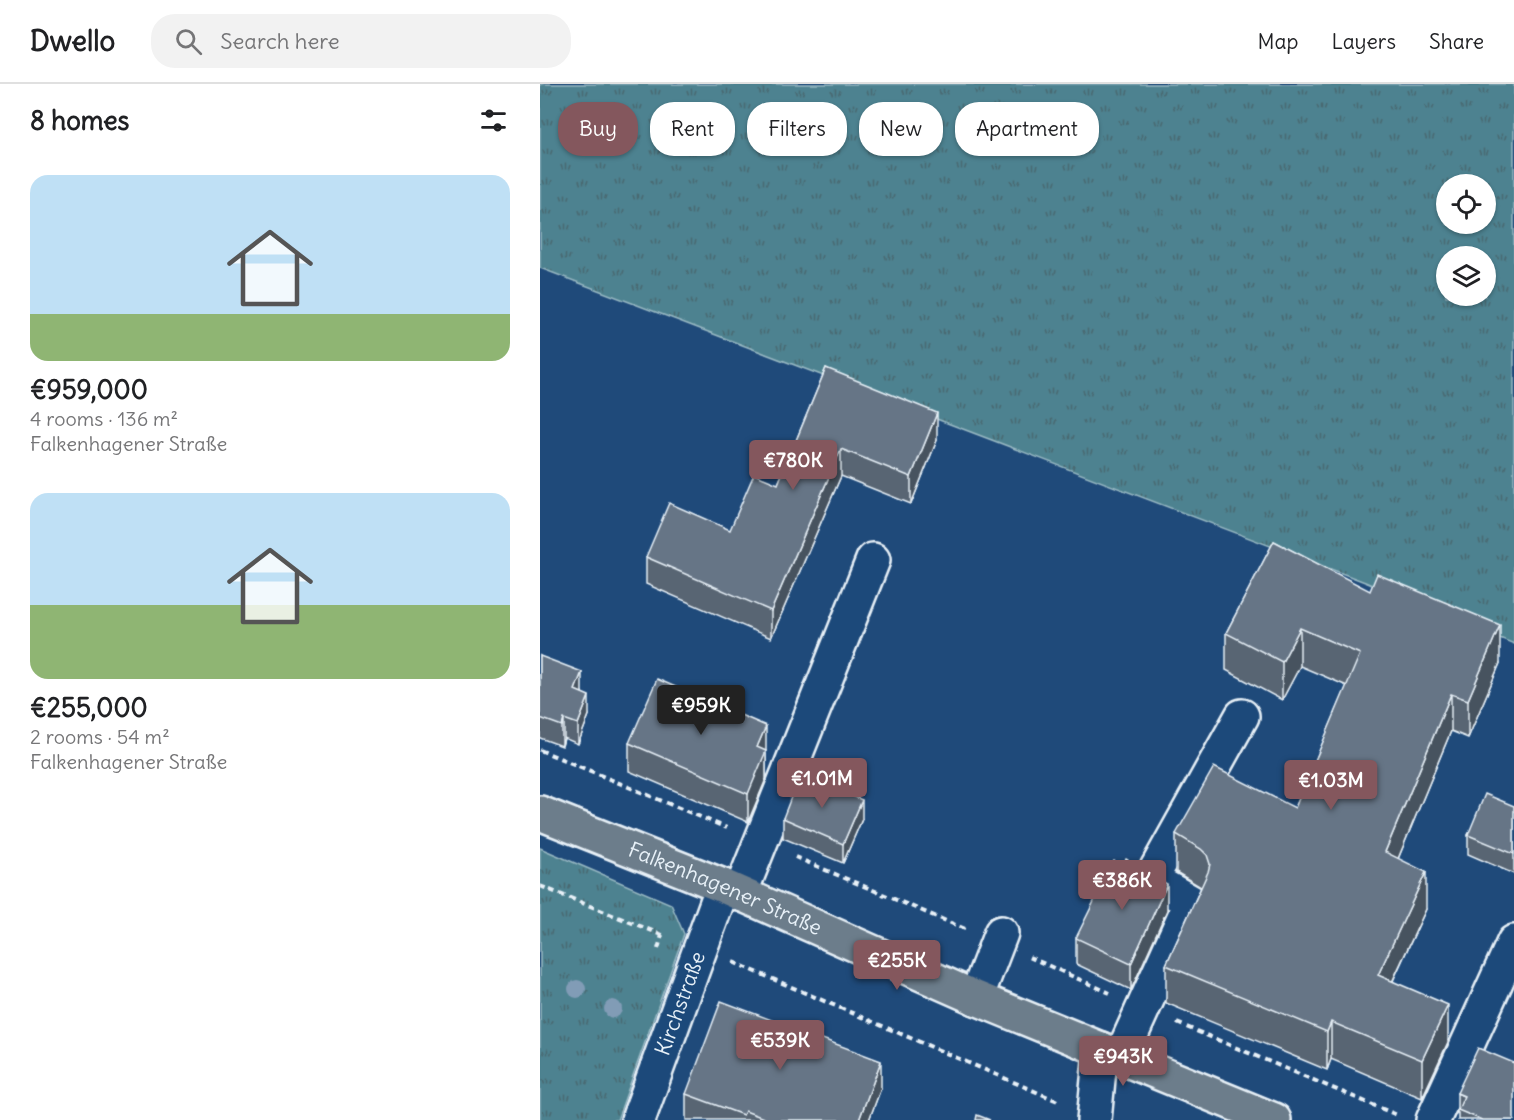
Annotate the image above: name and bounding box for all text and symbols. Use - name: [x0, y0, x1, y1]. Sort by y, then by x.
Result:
- search box: [151, 14, 571, 68]
- text: Dwello: [30, 23, 115, 59]
- icon: search: [172, 25, 205, 58]
- text: Search here: [220, 27, 340, 55]
- text: Map: [1258, 28, 1298, 55]
- text: Layers: [1331, 28, 1396, 55]
- text: Share: [1429, 28, 1484, 55]
- chip: Buy: [558, 102, 638, 156]
- chip: Rent: [650, 102, 735, 156]
- chip: Filters: [747, 102, 847, 156]
- chip: New: [859, 102, 943, 156]
- chip: Apartment: [955, 102, 1099, 156]
- text: 8 homes: [30, 104, 129, 137]
- icon: filters: [477, 104, 510, 137]
- map controls: [1436, 174, 1496, 306]
- button: locate: [1436, 174, 1496, 234]
- icon: home: [216, 214, 324, 322]
- button: layers: [1436, 246, 1496, 306]
- text: €959,000: [30, 373, 148, 406]
- text: 4 rooms · 136 m²: [30, 406, 178, 431]
- text: Falkenhagener Straße: [30, 431, 227, 456]
- pin: €780K: [751, 440, 835, 491]
- text: €780K: [763, 447, 823, 472]
- icon: home: [216, 532, 324, 640]
- pin: €959K: [659, 685, 743, 736]
- text: €255,000: [30, 691, 148, 724]
- text: €959K: [671, 692, 731, 717]
- text: 2 rooms · 54 m²: [30, 724, 170, 749]
- text: Falkenhagener Straße: [30, 749, 227, 774]
- pin: €1.01M: [773, 758, 871, 809]
- pin: €1.03M: [1282, 760, 1380, 811]
- text: €1.01M: [791, 765, 853, 790]
- text: €1.03M: [1298, 767, 1364, 792]
- street label: Falkenhagener Straße: [625, 836, 826, 941]
- pin: €386K: [1080, 860, 1164, 911]
- text: €386K: [1092, 867, 1152, 892]
- pin: €255K: [855, 940, 939, 991]
- text: €255K: [867, 947, 927, 972]
- street label: Kirchstraße: [649, 948, 711, 1059]
- pin: €539K: [738, 1020, 822, 1071]
- text: €539K: [750, 1027, 810, 1052]
- pin: €943K: [1081, 1036, 1165, 1087]
- text: €943K: [1093, 1043, 1153, 1068]

